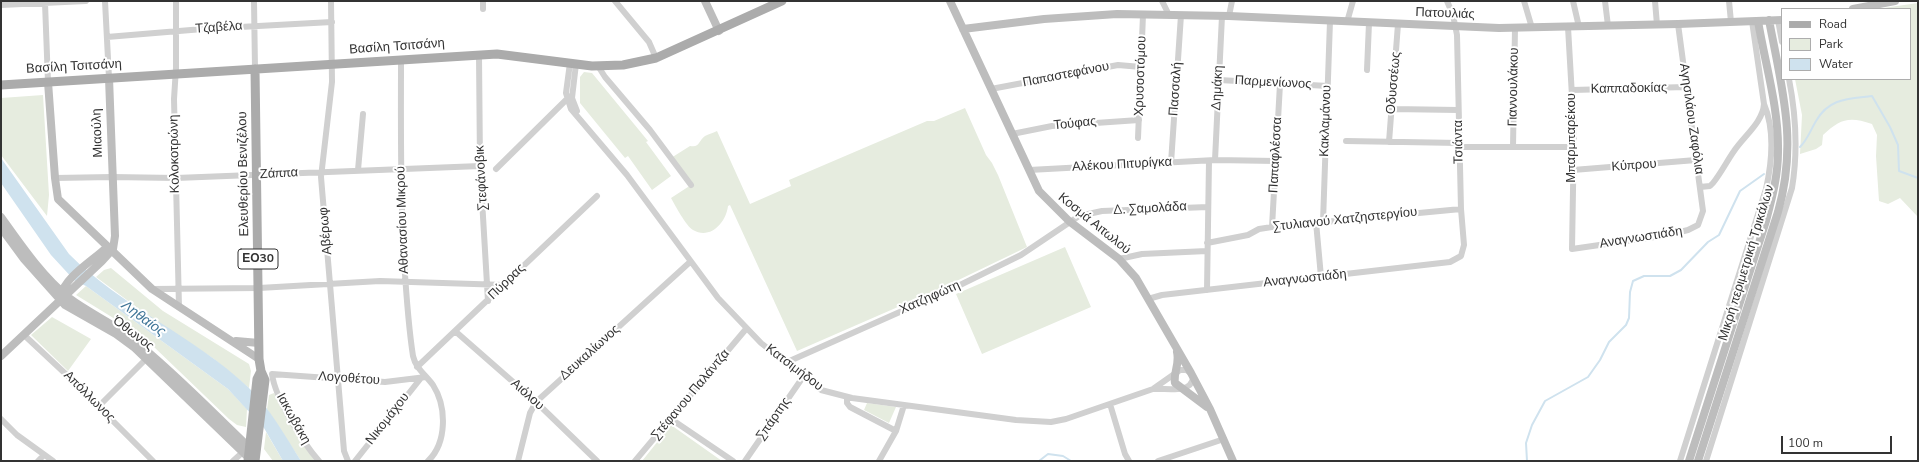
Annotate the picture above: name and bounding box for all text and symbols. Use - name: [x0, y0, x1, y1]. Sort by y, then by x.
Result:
- street label: Πατουλιάς: [1415, 5, 1475, 23]
- legend: [1781, 8, 1911, 80]
- text: Road: [1819, 16, 1847, 32]
- street label: Τζαβέλα: [195, 19, 243, 37]
- street label: Βασίλη Τσιτσάνη: [349, 36, 445, 58]
- street label: Χρυσοστόμου: [1132, 36, 1150, 116]
- text: Park: [1819, 36, 1843, 52]
- street label: Γιαννουλάκου: [1506, 47, 1522, 127]
- street label: Οδυσσέως: [1383, 51, 1405, 115]
- text: Water: [1819, 56, 1853, 72]
- street label: Βασίλη Τσιτσάνη: [26, 57, 122, 77]
- street label: Παπαστεφάνου: [1021, 59, 1111, 91]
- street label: Πασσαλή: [1166, 61, 1186, 117]
- street label: Αγησιλάου Ζαφόλια: [1675, 62, 1707, 176]
- street label: Δημάκη: [1209, 65, 1227, 111]
- street label: Παρμενίωνος: [1234, 73, 1312, 93]
- street label: Καππαδοκίας: [1591, 81, 1667, 97]
- street label: Κακλαμάνου: [1317, 85, 1335, 157]
- street label: Μπαρμπαρέκου: [1564, 93, 1580, 183]
- street label: Μιαούλη: [89, 108, 107, 158]
- street label: Ελευθερίου Βενιζέλου: [235, 111, 253, 237]
- street label: Κολοκοτρώνη: [167, 114, 183, 194]
- street label: Τούφας: [1053, 114, 1097, 134]
- street label: Παπαφλέσσα: [1266, 117, 1286, 193]
- street label: Τσιάντα: [1451, 120, 1467, 164]
- street label: Στεφάνοβικ: [473, 145, 491, 211]
- street label: Αλέκου Πιτυρίγκα: [1072, 155, 1172, 175]
- street label: Κύπρου: [1611, 157, 1657, 175]
- street label: Ζάππα: [260, 165, 298, 183]
- street label: Αθανασίου Μικρού: [393, 166, 413, 274]
- street label: Μικρή περιμετρική Τρικάλων: [1716, 183, 1778, 343]
- street label: Κοσμά Αιτωλού: [1055, 190, 1133, 258]
- street label: Δ. Σαμολάδα: [1113, 199, 1187, 219]
- street label: Στυλιανού Χατζηστεργίου: [1272, 205, 1418, 235]
- street label: Αβέρωφ: [316, 206, 336, 256]
- street label: Αναγνωστιάδη: [1598, 224, 1684, 252]
- road number: ΕΟ30: [238, 249, 278, 269]
- street label: Πύρρας: [485, 261, 529, 303]
- street label: Αναγνωστιάδη: [1263, 267, 1347, 291]
- street label: Χατζηφώτη: [897, 278, 963, 318]
- water label: Ληθαίος: [118, 297, 168, 341]
- street label: Όθωνος: [109, 313, 157, 355]
- street label: Δευκαλίωνος: [557, 322, 623, 384]
- street label: Κατσιμήδου: [762, 341, 826, 395]
- street label: Στέφανου Παλάντζα: [649, 347, 733, 443]
- street label: Απόλλωνος: [60, 368, 118, 426]
- street label: Λογοθέτου: [318, 369, 380, 389]
- street label: Αιόλου: [507, 376, 547, 414]
- street label: Νικομάχου: [363, 390, 413, 448]
- street label: Ιακωβάκη: [273, 391, 313, 447]
- street label: Σπάρτης: [754, 395, 794, 443]
- scale bar: [1783, 428, 1894, 454]
- text: 100 m: [1788, 435, 1823, 451]

